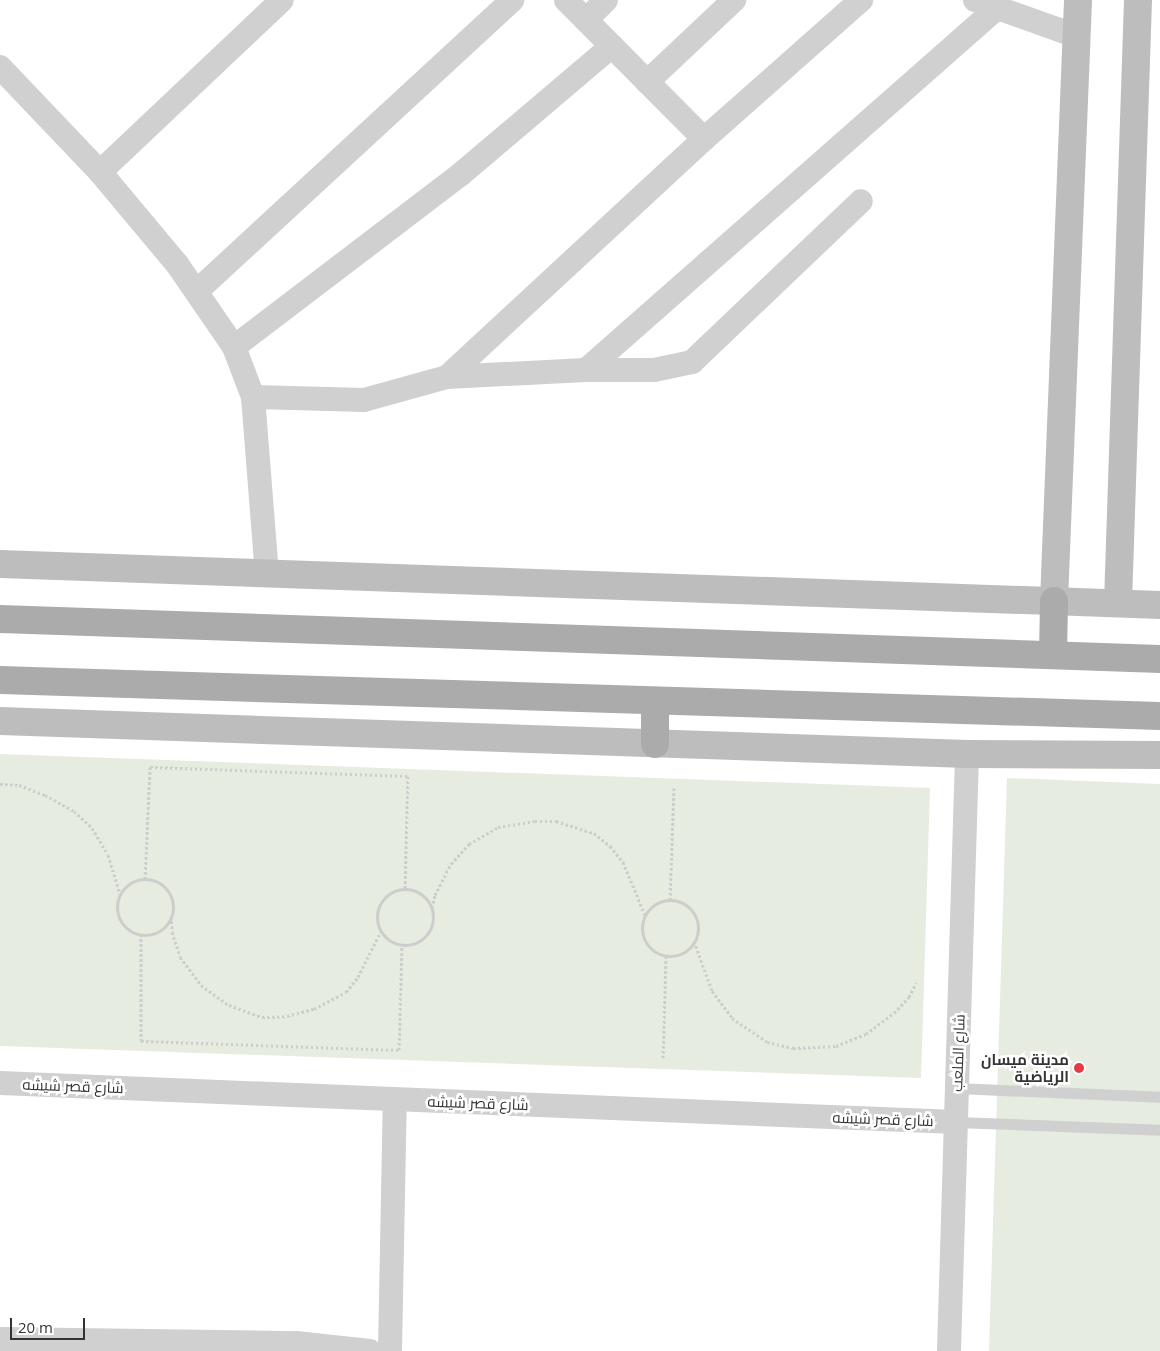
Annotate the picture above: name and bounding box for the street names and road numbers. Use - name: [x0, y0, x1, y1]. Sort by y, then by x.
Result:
- street label: شارع الملعب: [948, 1014, 968, 1092]
- street label: شارع قصر شيشه: [22, 1075, 124, 1097]
- street label: شارع قصر شيشه: [427, 1092, 529, 1114]
- street label: شارع قصر شيشه: [832, 1108, 934, 1130]

